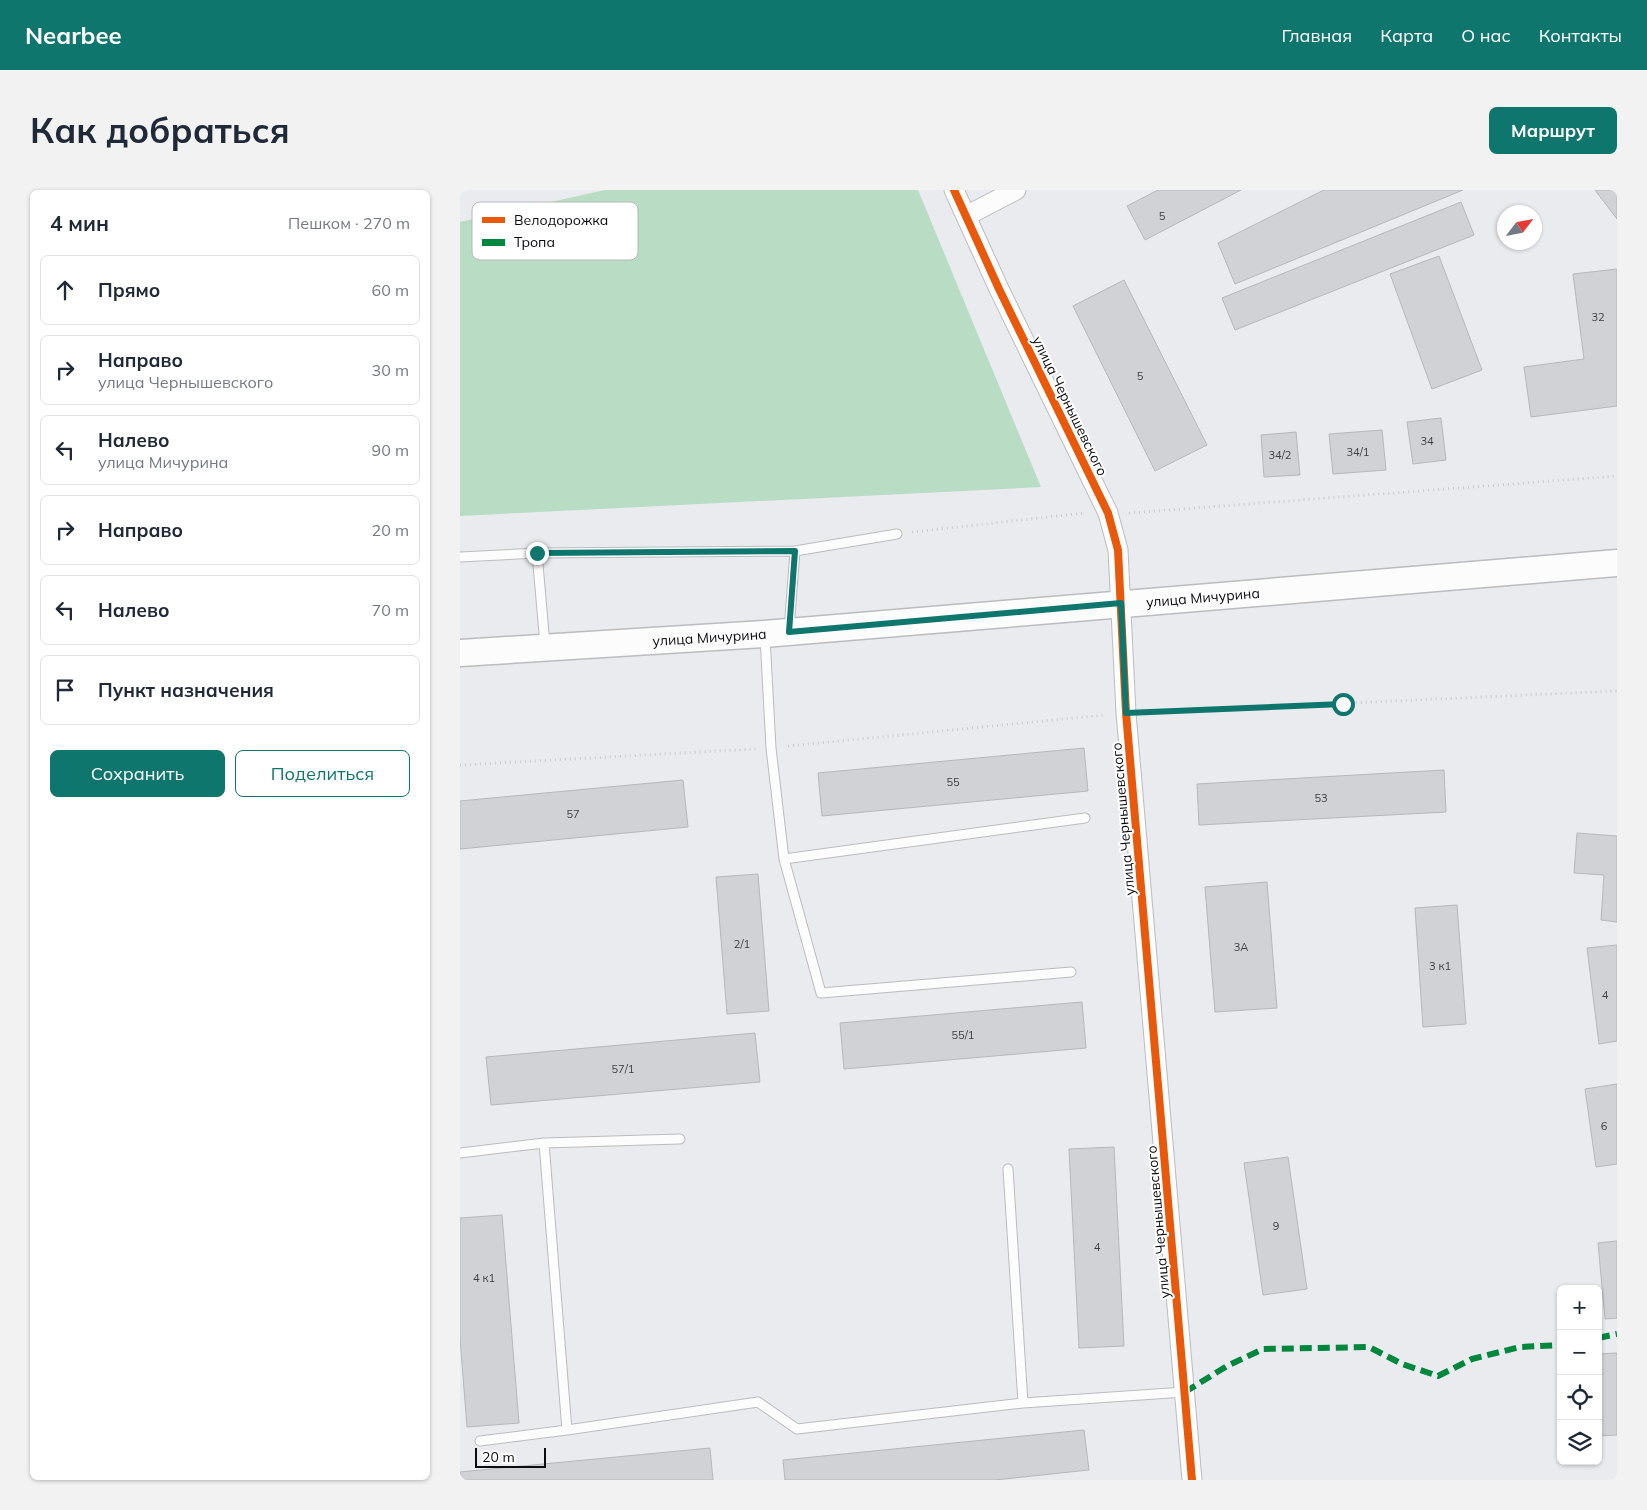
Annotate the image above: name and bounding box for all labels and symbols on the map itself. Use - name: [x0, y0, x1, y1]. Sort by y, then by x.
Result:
- legend: [472, 202, 638, 260]
- north arrow: [1497, 205, 1542, 250]
- house number: 5: [1159, 209, 1166, 223]
- text: Велодорожка: [514, 211, 608, 229]
- text: Тропа: [514, 233, 555, 251]
- house number: 32: [1591, 310, 1605, 324]
- street label: улица Чернышевского: [1028, 333, 1112, 479]
- house number: 5: [1137, 369, 1144, 383]
- house number: 34: [1420, 434, 1434, 448]
- house number: 34/1: [1347, 445, 1369, 459]
- house number: 34/2: [1269, 448, 1292, 462]
- route end: [526, 542, 549, 565]
- street label: улица Мичурина: [1145, 584, 1261, 611]
- street label: улица Мичурина: [652, 625, 767, 650]
- route start: [1332, 693, 1355, 716]
- street label: улица Чернышевского: [1107, 742, 1139, 896]
- house number: 55: [946, 775, 960, 789]
- house number: 53: [1314, 791, 1328, 805]
- house number: 57: [566, 807, 580, 821]
- house number: 2/1: [734, 937, 750, 951]
- house number: 3А: [1234, 940, 1248, 954]
- house number: 3 к1: [1429, 959, 1451, 973]
- house number: 4: [1602, 988, 1609, 1002]
- house number: 55/1: [952, 1028, 974, 1042]
- house number: 57/1: [612, 1062, 634, 1076]
- house number: 6: [1601, 1119, 1608, 1133]
- street label: улица Чернышевского: [1142, 1145, 1174, 1299]
- house number: 9: [1273, 1219, 1279, 1233]
- house number: 4: [1094, 1240, 1101, 1254]
- house number: 4 к1: [473, 1271, 495, 1285]
- scale bar: [475, 1445, 546, 1468]

